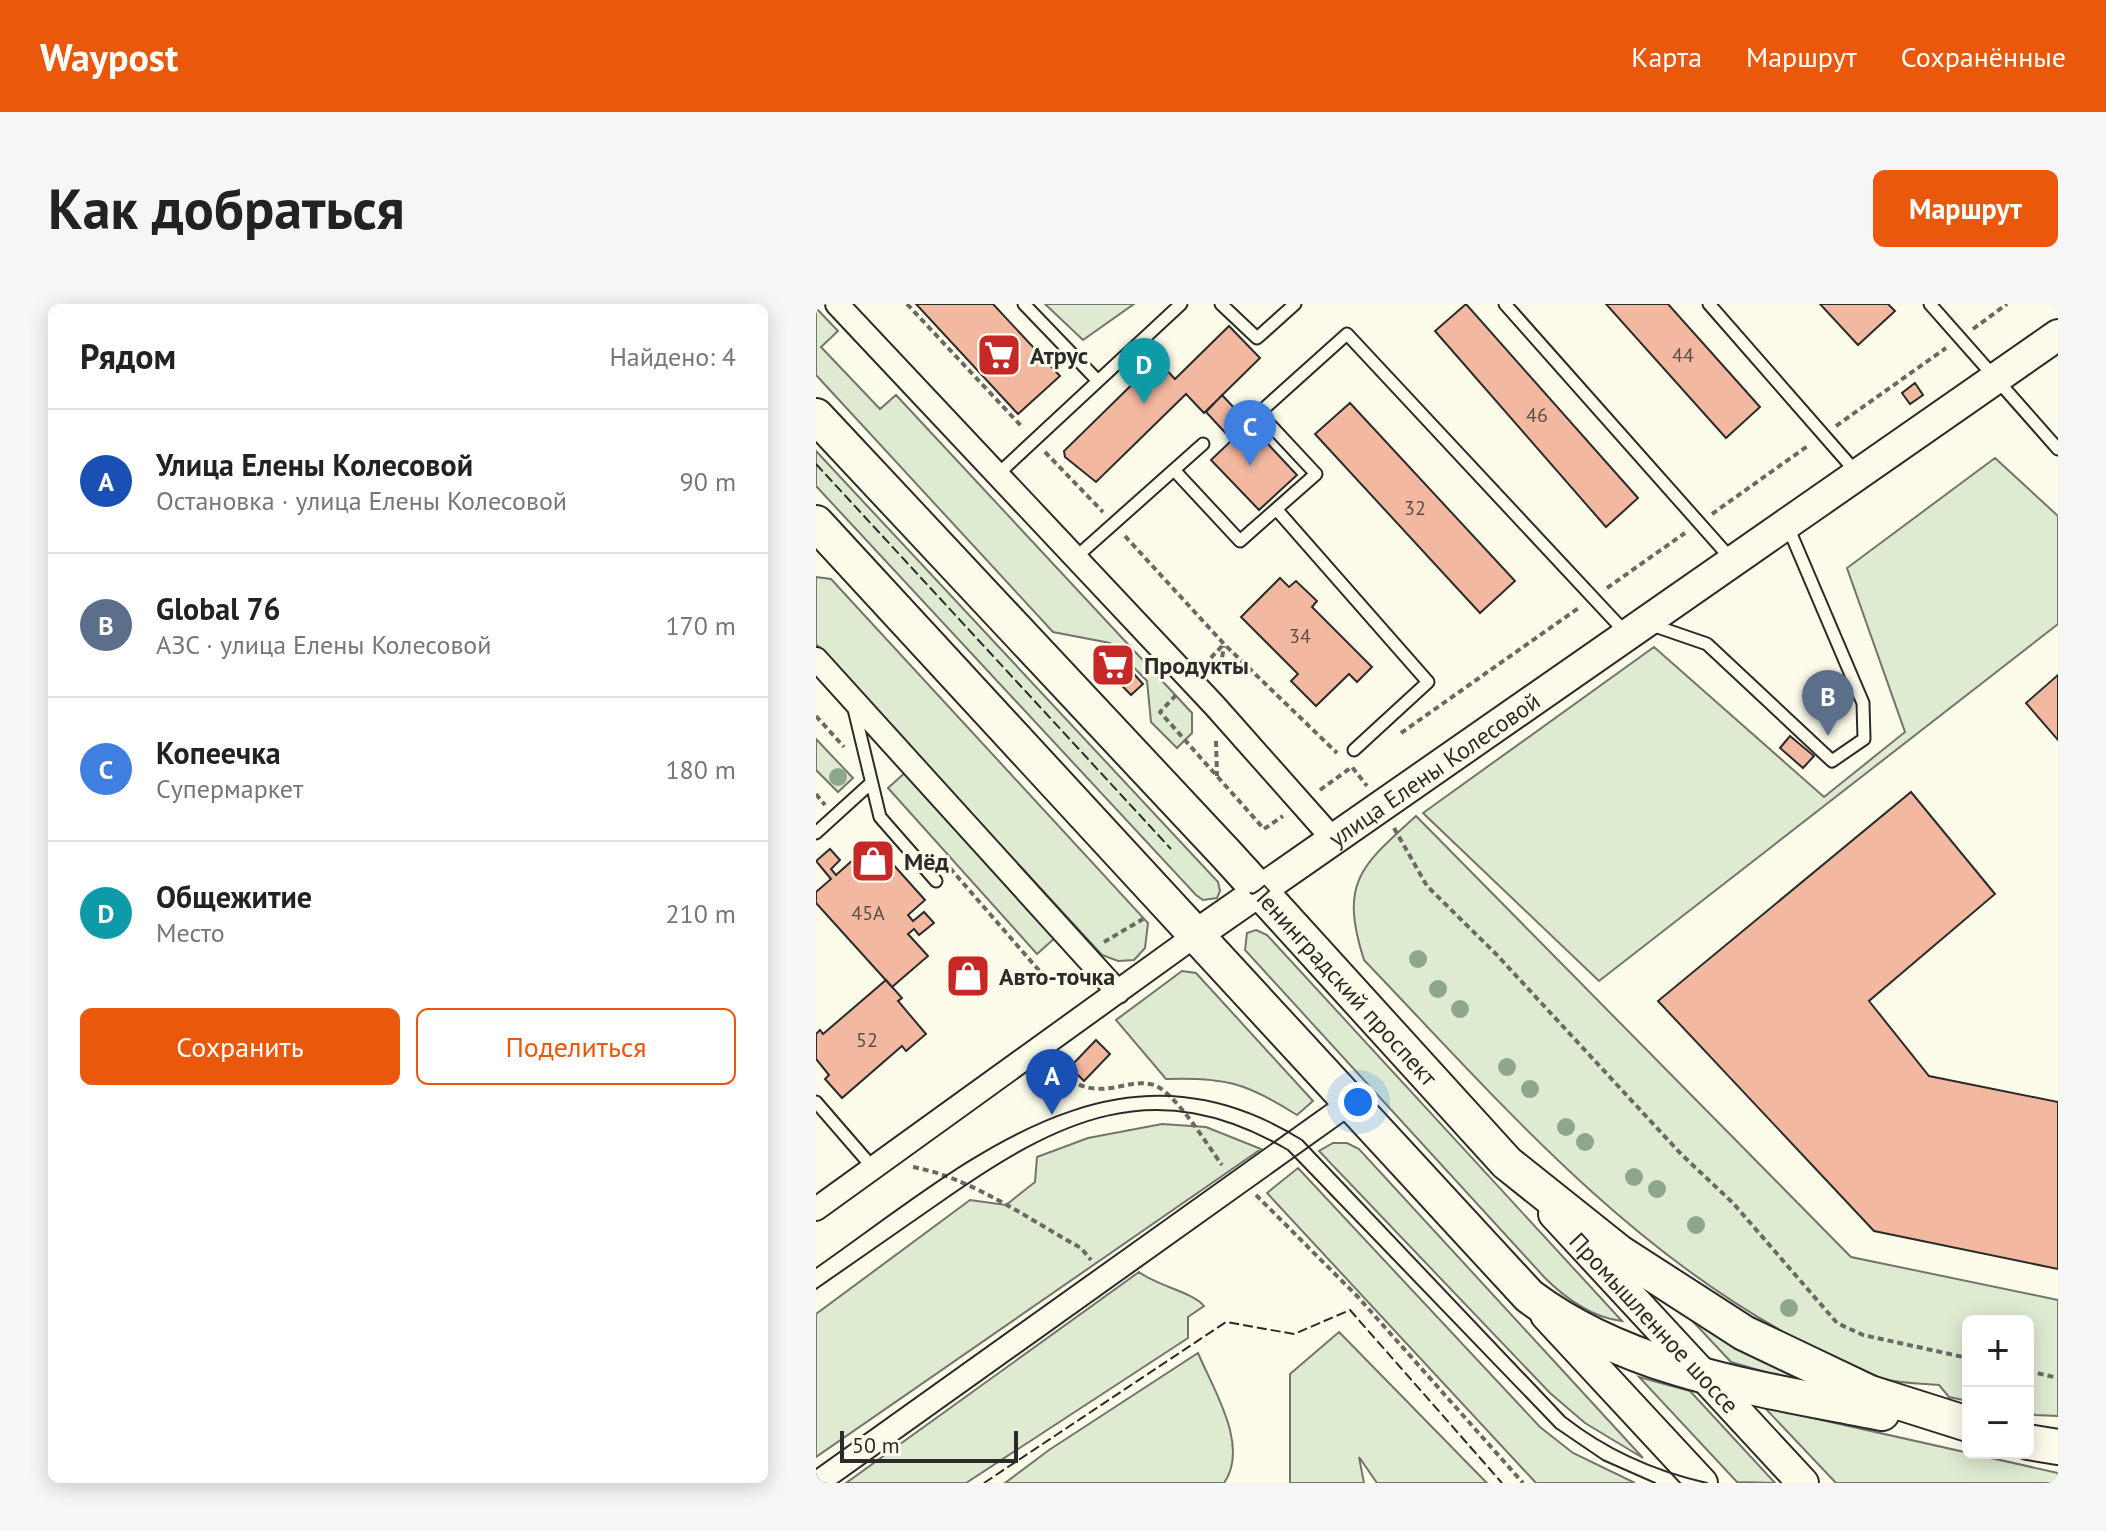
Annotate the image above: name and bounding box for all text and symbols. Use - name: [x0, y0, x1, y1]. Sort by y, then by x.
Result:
- text: Waypost: [40, 32, 178, 81]
- text: Карта: [1631, 38, 1702, 75]
- text: Маршрут: [1746, 38, 1857, 75]
- text: Сохранённые: [1901, 38, 2066, 75]
- button: Маршрут: [1873, 170, 2058, 247]
- text: Как добраться: [48, 172, 405, 244]
- supermarket icon: Атрус: [975, 331, 1023, 379]
- text: Рядом: [80, 334, 176, 378]
- pin: D: [1118, 338, 1170, 404]
- text: Найдено: 4: [609, 340, 736, 373]
- place label: Атрус: [1030, 340, 1088, 371]
- house number: 44: [1672, 342, 1694, 368]
- pin: C: [1224, 400, 1276, 466]
- house number: 46: [1526, 402, 1548, 428]
- text: Улица Елены Колесовой: [156, 445, 473, 484]
- text: A: [98, 465, 114, 498]
- text: 90 m: [680, 465, 736, 498]
- text: Остановка · улица Елены Колесовой: [156, 484, 567, 517]
- house number: 32: [1404, 495, 1426, 521]
- text: Global 76: [156, 589, 281, 628]
- text: B: [98, 609, 114, 642]
- text: 170 m: [665, 609, 736, 642]
- house number: 34: [1289, 623, 1311, 649]
- text: АЗС · улица Елены Колесовой: [156, 628, 492, 661]
- supermarket icon: Продукты: [1089, 641, 1137, 689]
- place label: Продукты: [1144, 650, 1249, 681]
- pin: B: [1802, 670, 1854, 736]
- street label: улица Елены Колесовой: [1322, 685, 1546, 854]
- text: Копеечка: [156, 733, 281, 772]
- text: C: [99, 753, 113, 786]
- text: 180 m: [665, 753, 736, 786]
- text: Супермаркет: [156, 772, 303, 805]
- shop icon: Мёд: [849, 837, 897, 885]
- place label: Мёд: [904, 846, 949, 877]
- street label: Ленинградский проспект: [1244, 876, 1445, 1092]
- text: Общежитие: [156, 877, 312, 916]
- text: D: [98, 897, 114, 930]
- text: 210 m: [665, 897, 736, 930]
- house number: 45А: [851, 900, 885, 926]
- text: Место: [156, 916, 225, 949]
- shop icon: Авто-точка: [944, 952, 992, 1000]
- place label: Авто-точка: [999, 961, 1115, 992]
- button: Сохранить: [80, 1008, 400, 1085]
- button: Поделиться: [416, 1008, 736, 1085]
- house number: 52: [856, 1027, 878, 1053]
- pin: A: [1026, 1049, 1078, 1115]
- your location: [1338, 1082, 1378, 1122]
- street label: Промышленное шоссе: [1563, 1226, 1746, 1420]
- map controls: [1962, 1315, 2034, 1459]
- button: +: [1962, 1315, 2034, 1387]
- button: −: [1962, 1387, 2034, 1459]
- scale bar: [840, 1427, 1018, 1463]
- text: 50 m: [852, 1431, 900, 1459]

